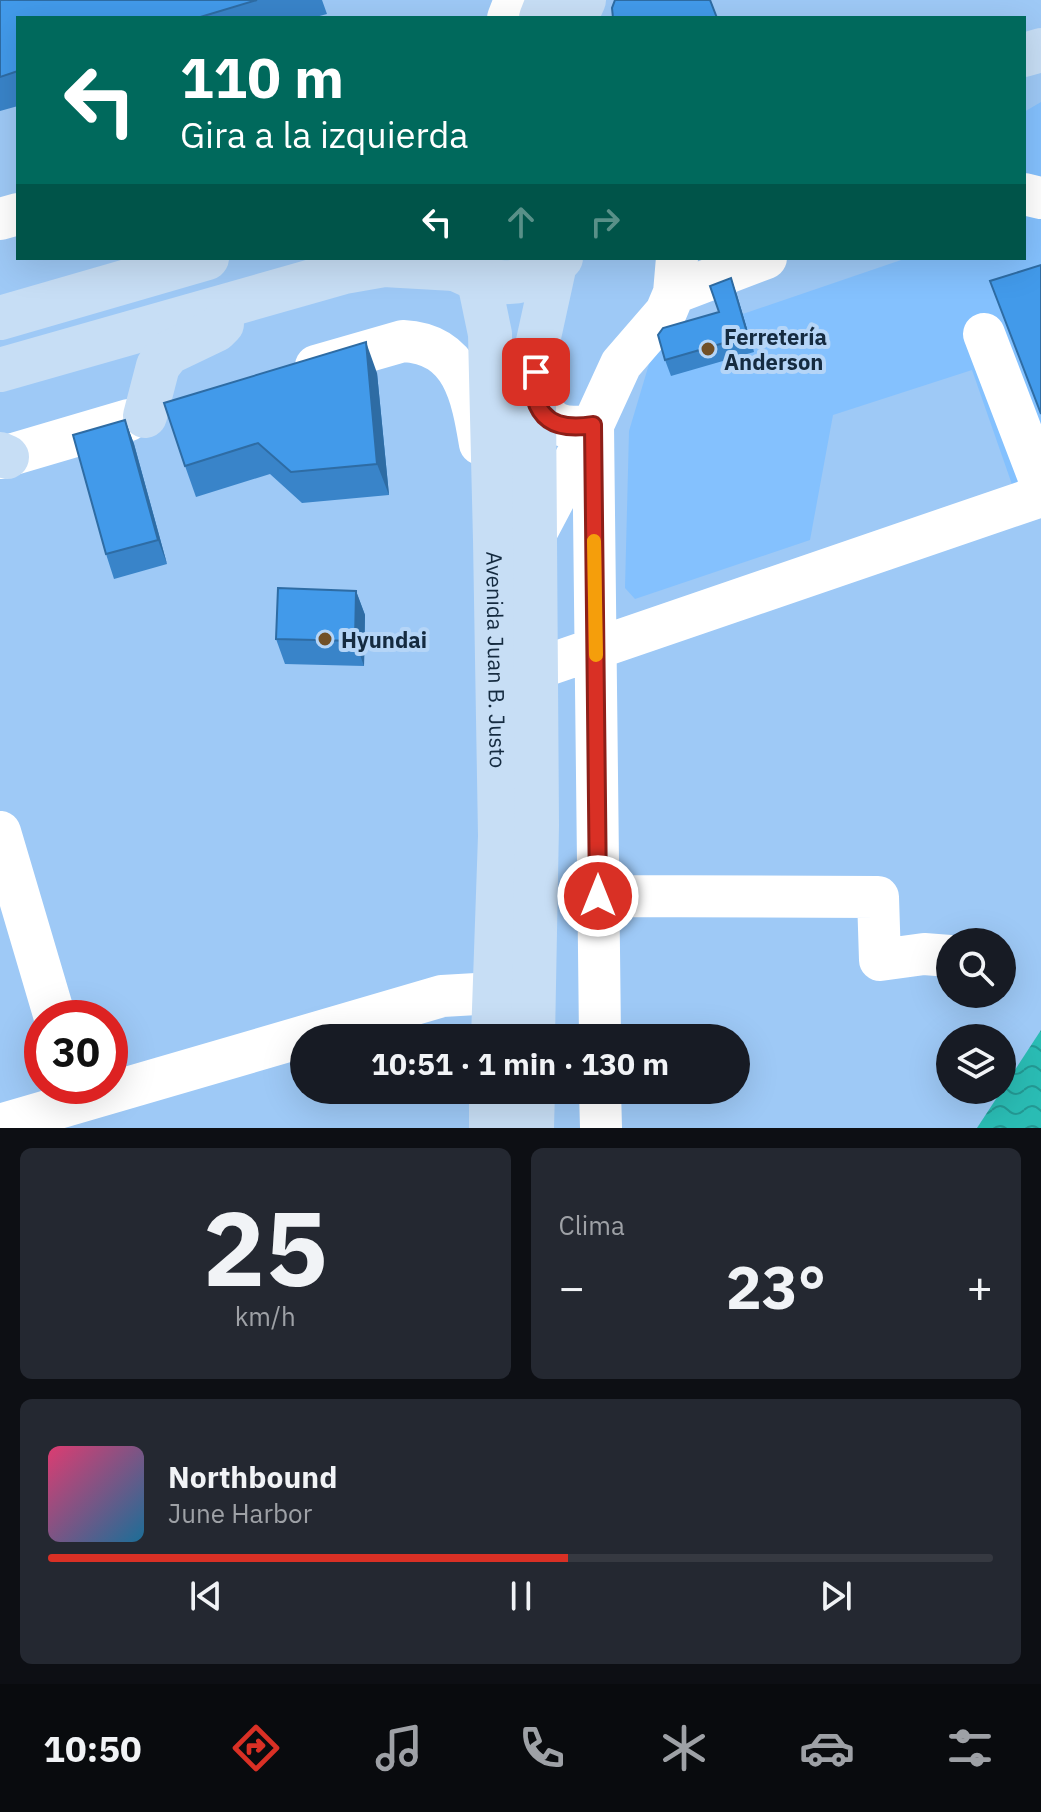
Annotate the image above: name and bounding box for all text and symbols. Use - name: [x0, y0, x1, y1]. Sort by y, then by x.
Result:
- text: 110 m: [180, 41, 344, 113]
- icon: left: [48, 48, 152, 152]
- text: Gira a la izquierda: [180, 111, 469, 158]
- icon: left: [415, 200, 459, 244]
- icon: ahead: [499, 200, 543, 244]
- icon: right: [583, 200, 627, 244]
- place label: Ferretería Anderson: [724, 322, 827, 376]
- pin: [502, 338, 570, 406]
- marker: Ferretería Anderson: [699, 340, 717, 358]
- icon: arrive: [514, 350, 558, 394]
- street label: Avenida Juan B. Justo: [481, 551, 513, 768]
- place label: Hyundai: [341, 625, 427, 654]
- marker: Hyundai: [316, 630, 334, 648]
- position arrow: [556, 854, 640, 938]
- map controls: [936, 928, 1016, 1104]
- button: search: [936, 928, 1016, 1008]
- speed limit sign: 30: [24, 1000, 128, 1104]
- button: layers: [936, 1024, 1016, 1104]
- text: 10:51 · 1 min · 130 m: [371, 1044, 669, 1083]
- text: 25: [203, 1179, 328, 1315]
- text: Clima: [559, 1208, 625, 1242]
- text: 23°: [726, 1247, 826, 1326]
- text: −: [559, 1258, 585, 1315]
- text: +: [967, 1258, 993, 1315]
- text: km/h: [235, 1299, 296, 1333]
- text: Northbound: [168, 1457, 337, 1496]
- text: June Harbor: [168, 1496, 312, 1530]
- icon: previous: [184, 1574, 228, 1618]
- icon: pause: [499, 1574, 543, 1618]
- icon: next: [814, 1574, 858, 1618]
- icon: directions: [228, 1720, 284, 1776]
- icon: music: [371, 1720, 427, 1776]
- icon: phone: [514, 1720, 570, 1776]
- icon: climate: [656, 1720, 712, 1776]
- icon: car: [799, 1720, 855, 1776]
- icon: filters: [942, 1720, 998, 1776]
- text: 10:50: [43, 1725, 142, 1772]

